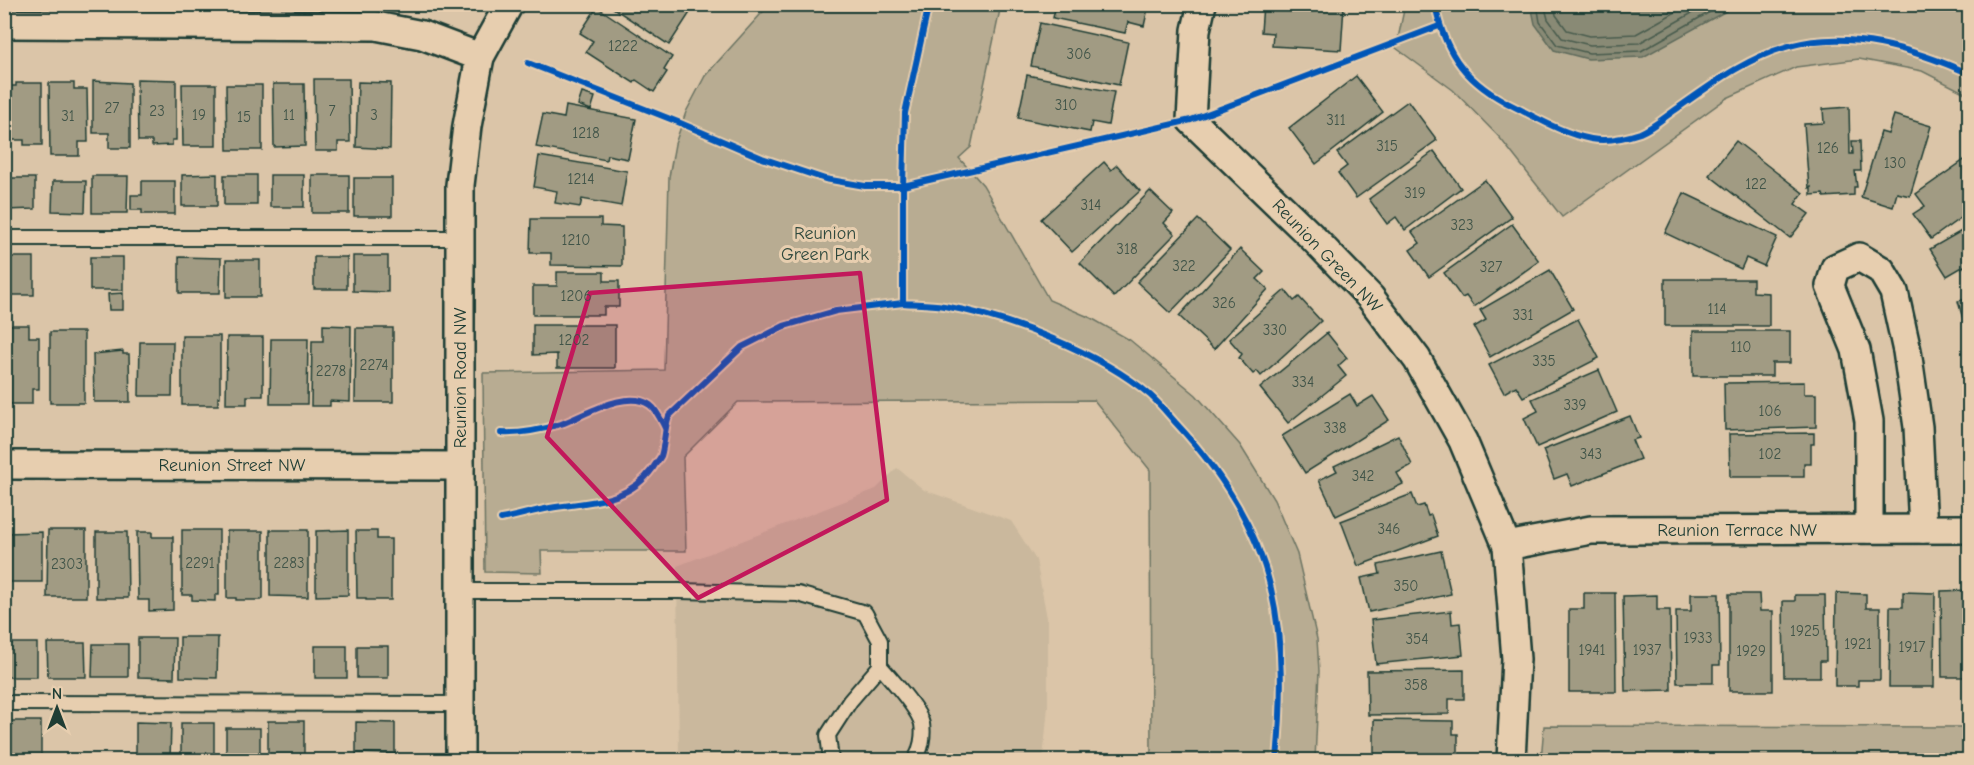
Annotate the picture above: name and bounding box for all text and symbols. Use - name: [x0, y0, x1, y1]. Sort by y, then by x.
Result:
- house number: 1222: [608, 37, 638, 55]
- house number: 306: [1067, 45, 1091, 63]
- house number: 310: [1055, 96, 1077, 114]
- house number: 27: [105, 99, 119, 117]
- house number: 23: [149, 102, 165, 120]
- house number: 7: [328, 102, 336, 120]
- house number: 19: [192, 106, 206, 124]
- house number: 11: [283, 106, 295, 124]
- house number: 3: [370, 106, 378, 124]
- house number: 31: [61, 107, 75, 125]
- house number: 15: [237, 108, 251, 126]
- house number: 311: [1326, 111, 1346, 129]
- house number: 1218: [572, 124, 600, 142]
- house number: 315: [1376, 137, 1398, 155]
- house number: 126: [1817, 139, 1839, 157]
- house number: 130: [1884, 154, 1906, 172]
- house number: 1214: [568, 170, 594, 188]
- house number: 122: [1745, 175, 1767, 193]
- house number: 319: [1404, 184, 1426, 202]
- street label: Reunion Green NW: [1268, 195, 1387, 317]
- house number: 314: [1081, 196, 1101, 214]
- house number: 323: [1450, 216, 1474, 234]
- park label: Reunion Green Park: [781, 223, 869, 265]
- house number: 1210: [562, 231, 590, 249]
- house number: 318: [1116, 240, 1138, 258]
- house number: 322: [1172, 257, 1196, 275]
- house number: 327: [1480, 258, 1502, 276]
- house number: 1206: [560, 287, 592, 305]
- house number: 326: [1212, 294, 1236, 312]
- house number: 114: [1707, 300, 1727, 318]
- house number: 331: [1512, 306, 1534, 324]
- street label: Reunion Road NW: [450, 307, 471, 448]
- house number: 330: [1263, 321, 1287, 339]
- house number: 1202: [559, 331, 589, 349]
- house number: 110: [1730, 338, 1752, 356]
- house number: 335: [1532, 352, 1556, 370]
- house number: 2274: [360, 356, 388, 374]
- house number: 2278: [316, 362, 346, 380]
- house number: 334: [1292, 373, 1314, 391]
- house number: 339: [1563, 396, 1587, 414]
- house number: 106: [1758, 402, 1782, 420]
- house number: 338: [1324, 419, 1346, 437]
- house number: 343: [1580, 445, 1602, 463]
- house number: 102: [1759, 445, 1781, 463]
- street label: Reunion Street NW: [159, 455, 306, 476]
- house number: 342: [1352, 467, 1374, 485]
- house number: 346: [1378, 520, 1400, 538]
- street label: Reunion Terrace NW: [1657, 520, 1817, 541]
- house number: 2291: [185, 554, 215, 572]
- house number: 2283: [273, 554, 305, 572]
- house number: 2303: [51, 555, 83, 573]
- house number: 350: [1394, 577, 1418, 595]
- house number: 1925: [1790, 622, 1820, 640]
- house number: 1933: [1683, 629, 1713, 647]
- house number: 354: [1406, 630, 1428, 648]
- house number: 1921: [1844, 635, 1872, 653]
- house number: 1917: [1899, 638, 1925, 656]
- house number: 1941: [1578, 641, 1606, 659]
- house number: 1937: [1633, 641, 1661, 659]
- house number: 1929: [1736, 642, 1766, 660]
- house number: 358: [1404, 676, 1428, 694]
- north arrow: [27, 678, 87, 738]
- text: N: [52, 685, 62, 703]

